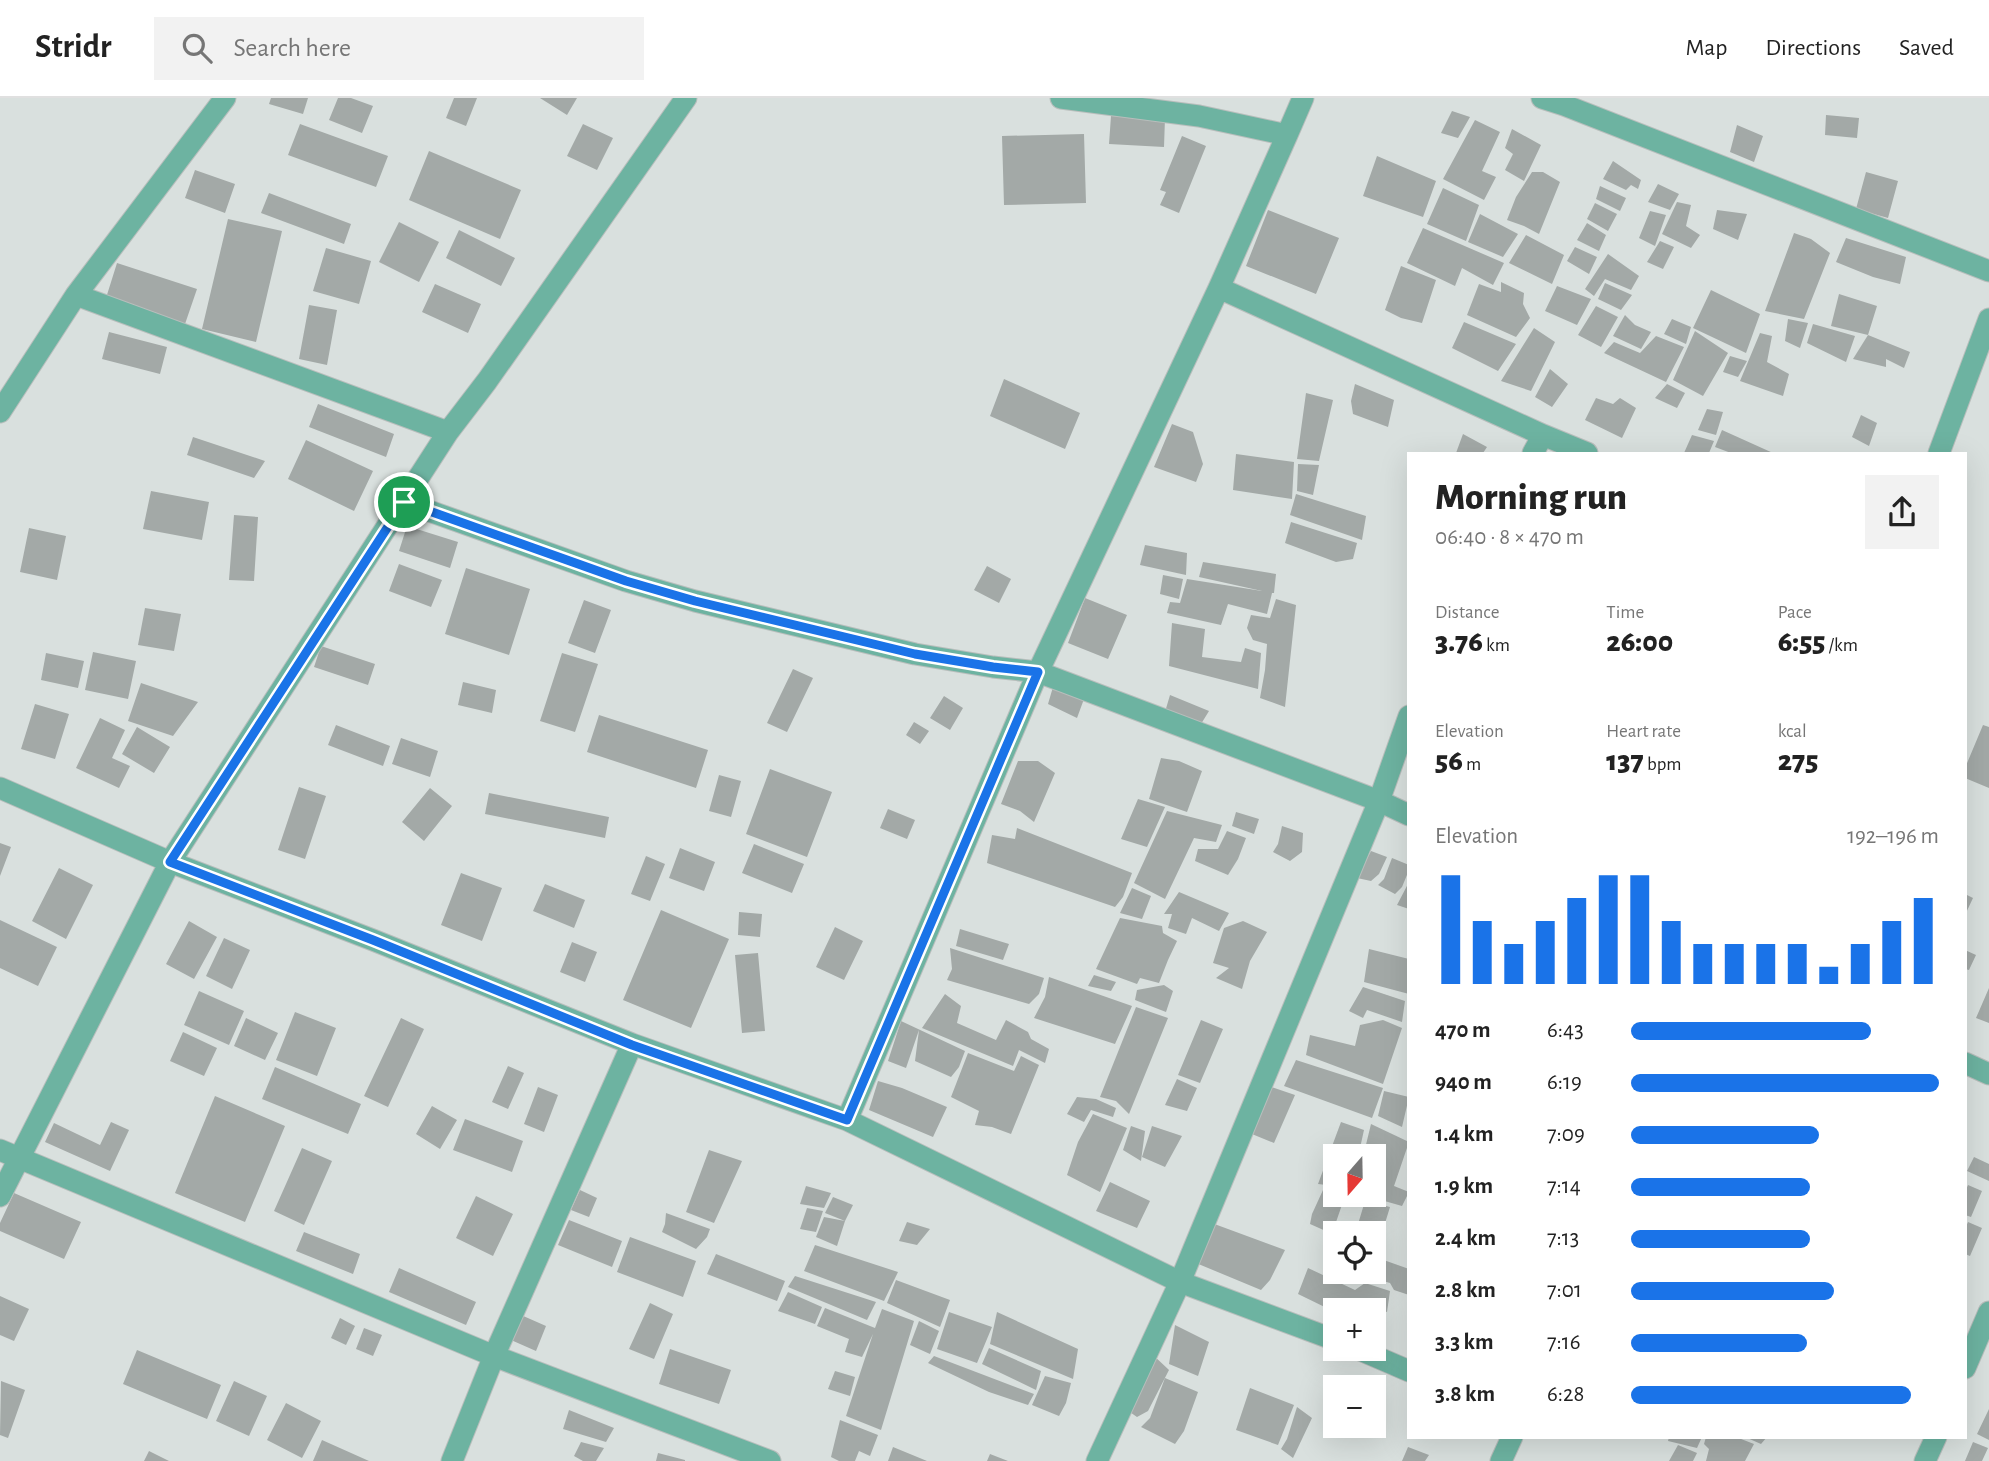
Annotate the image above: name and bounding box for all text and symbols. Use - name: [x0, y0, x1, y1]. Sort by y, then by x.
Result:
- search box: [154, 17, 644, 80]
- icon: search: [178, 29, 216, 67]
- text: Stridr: [35, 31, 112, 64]
- text: Search here: [234, 35, 351, 61]
- text: Map: [1685, 36, 1727, 60]
- text: Directions: [1765, 36, 1861, 60]
- text: Saved: [1899, 36, 1954, 60]
- pin: [374, 472, 434, 532]
- button: share: [1865, 475, 1939, 549]
- text: Morning run: [1435, 479, 1627, 517]
- icon: arrive: [385, 483, 423, 521]
- text: 06:40 · 8 × 470 m: [1435, 526, 1584, 549]
- text: Distance: [1435, 603, 1499, 622]
- text: Time: [1606, 603, 1644, 622]
- text: Pace: [1778, 603, 1812, 622]
- text: 3.76: [1435, 627, 1483, 657]
- text: 26:00: [1606, 627, 1673, 657]
- text: 6:55: [1778, 627, 1825, 657]
- text: km: [1483, 636, 1510, 655]
- text: /km: [1825, 636, 1858, 655]
- text: Elevation: [1435, 722, 1504, 741]
- text: Heart rate: [1606, 722, 1681, 741]
- text: kcal: [1778, 722, 1807, 741]
- text: 56: [1435, 746, 1463, 776]
- text: 137: [1606, 746, 1644, 776]
- text: 275: [1778, 746, 1818, 776]
- text: m: [1463, 755, 1481, 774]
- text: bpm: [1644, 755, 1681, 774]
- text: Elevation: [1435, 825, 1518, 848]
- text: 192–196 m: [1847, 825, 1939, 848]
- text: 470 m: [1435, 1019, 1491, 1042]
- text: 6:43: [1547, 1019, 1584, 1042]
- text: 940 m: [1435, 1071, 1492, 1094]
- text: 6:19: [1547, 1071, 1582, 1094]
- text: 1.4 km: [1435, 1123, 1494, 1146]
- text: 7:09: [1547, 1123, 1585, 1146]
- north arrow: [1323, 1144, 1386, 1208]
- map controls: [1323, 1144, 1386, 1438]
- text: 1.9 km: [1435, 1175, 1493, 1198]
- text: 7:14: [1547, 1175, 1581, 1198]
- button: locate: [1323, 1221, 1386, 1284]
- text: 2.4 km: [1435, 1227, 1496, 1250]
- text: 7:13: [1547, 1227, 1579, 1250]
- text: 2.8 km: [1435, 1279, 1496, 1302]
- text: 7:01: [1547, 1279, 1582, 1302]
- button: +: [1323, 1298, 1386, 1361]
- text: 3.3 km: [1435, 1331, 1494, 1354]
- text: 7:16: [1547, 1331, 1581, 1354]
- button: −: [1323, 1375, 1386, 1438]
- text: 3.8 km: [1435, 1383, 1495, 1406]
- text: 6:28: [1547, 1383, 1584, 1406]

